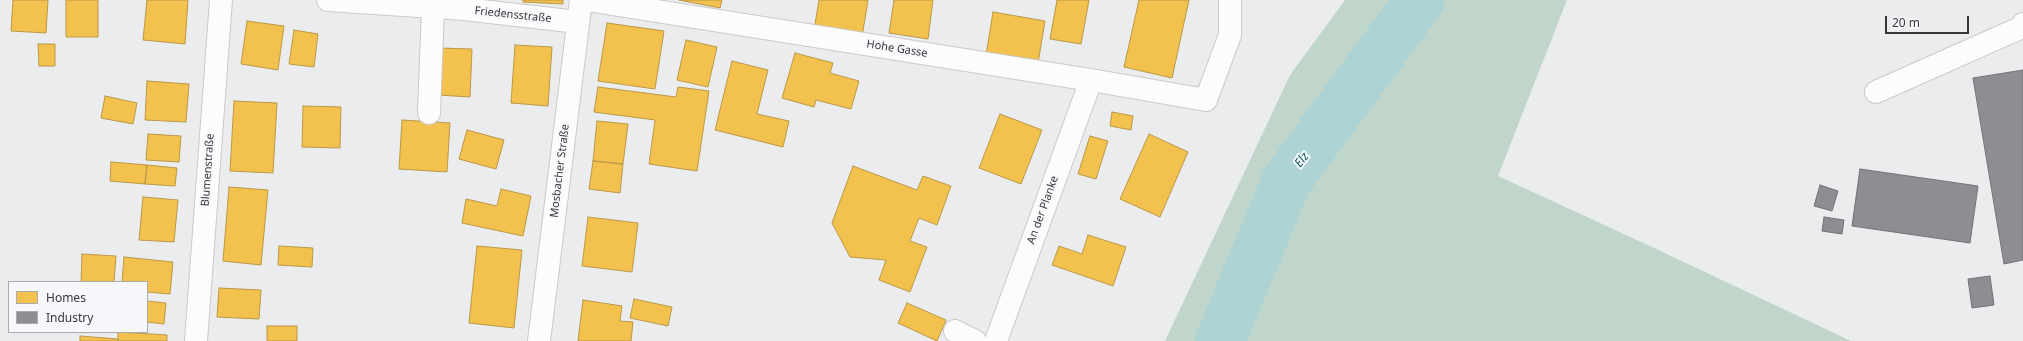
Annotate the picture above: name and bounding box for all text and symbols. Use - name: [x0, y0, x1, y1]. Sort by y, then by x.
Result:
- street label: Friedensstraße: [474, 4, 552, 26]
- scale bar: [1887, 8, 1971, 34]
- text: 20 m: [1892, 14, 1920, 31]
- street label: Hohe Gasse: [866, 38, 928, 60]
- street label: Mosbacher Straße: [548, 123, 572, 219]
- street label: Blumenstraße: [199, 133, 217, 207]
- water label: Elz: [1292, 150, 1312, 170]
- street label: An der Planke: [1025, 174, 1061, 246]
- legend: [8, 281, 148, 333]
- text: Homes: [46, 289, 86, 306]
- text: Industry: [46, 309, 93, 326]

